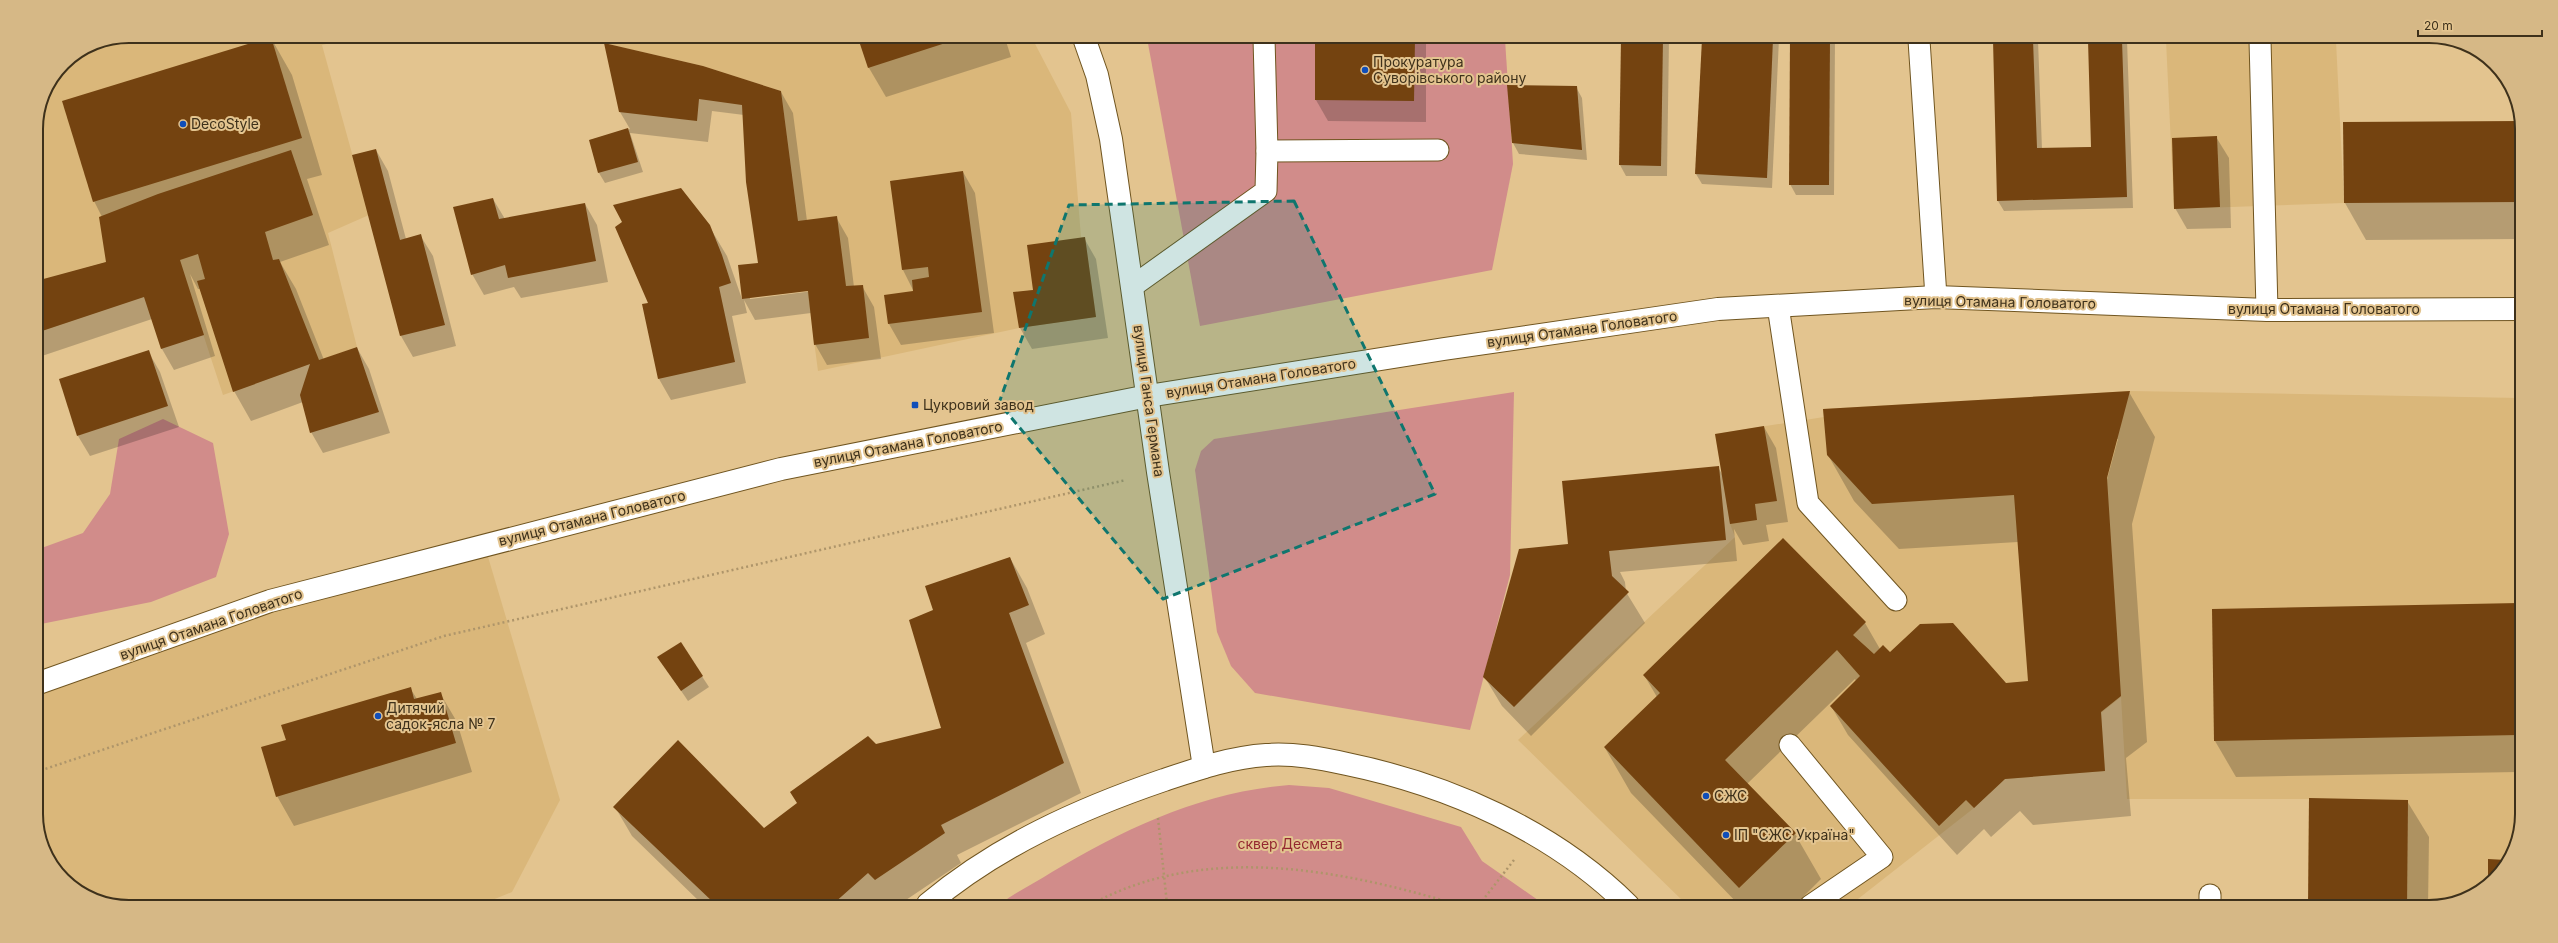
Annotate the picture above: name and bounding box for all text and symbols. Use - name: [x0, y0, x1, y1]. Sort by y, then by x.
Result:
- scale bar: [2418, 12, 2542, 38]
- text: 20 m: [2424, 18, 2453, 33]
- place label: Прокуратура Суворівського району: [1373, 53, 1526, 86]
- marker: Прокуратура Суворівського району: [1360, 65, 1370, 75]
- place label: DecoStyle: [191, 115, 259, 132]
- marker: DecoStyle: [178, 119, 188, 129]
- street label: вулиця Отамана Головатого: [1904, 291, 2096, 312]
- street label: вулиця Отамана Головатого: [2228, 300, 2420, 317]
- street label: вулиця Отамана Головатого: [1486, 307, 1678, 350]
- street label: вулиця Ганса Германа: [1130, 324, 1169, 478]
- street label: вулиця Отамана Головатого: [1165, 354, 1357, 401]
- place label: Цукровий завод: [923, 396, 1034, 413]
- marker: Цукровий завод: [910, 400, 920, 410]
- street label: вулиця Отамана Головатого: [812, 417, 1004, 470]
- street label: вулиця Отамана Головатого: [497, 486, 687, 549]
- street label: вулиця Отамана Головатого: [117, 584, 304, 663]
- place label: Дитячий садок-ясла № 7: [386, 699, 495, 732]
- marker: Дитячий садок-ясла № 7: [373, 711, 383, 721]
- place label: СЖС: [1714, 787, 1747, 804]
- marker: СЖС: [1701, 791, 1711, 801]
- place label: ІП "СЖС Україна": [1734, 826, 1855, 843]
- marker: ІП "СЖС Україна": [1721, 830, 1731, 840]
- park label: сквер Десмета: [1237, 835, 1343, 852]

